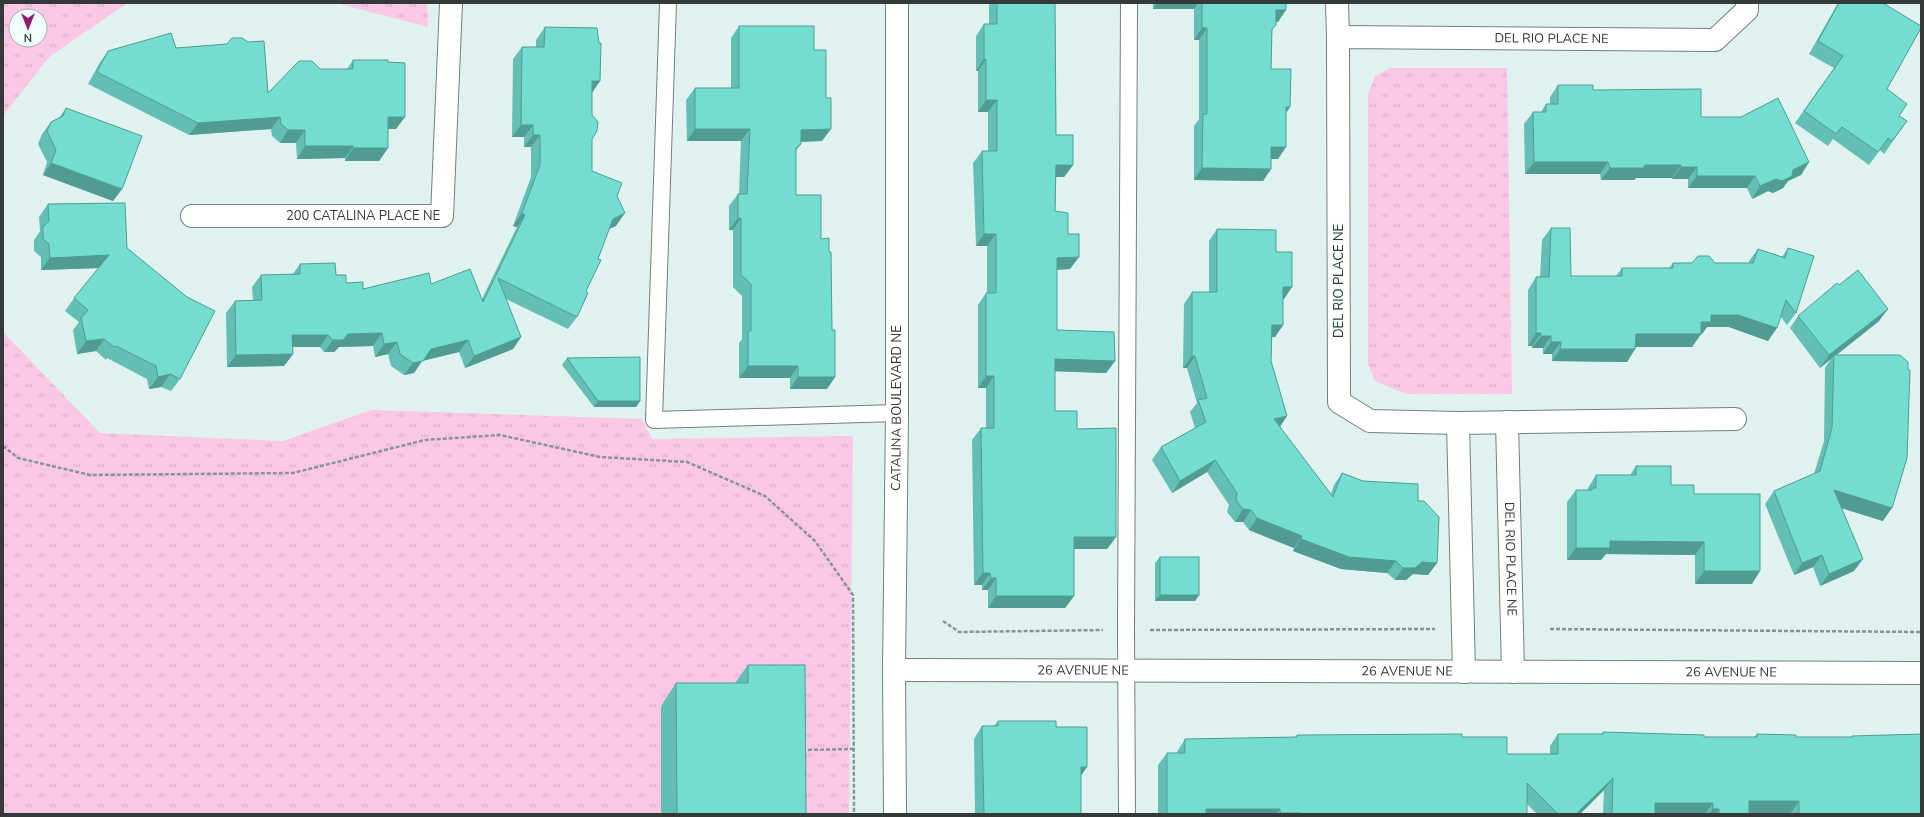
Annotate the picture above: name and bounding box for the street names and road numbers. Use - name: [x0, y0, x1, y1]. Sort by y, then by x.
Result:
- street label: DEL RIO PLACE NE: [1494, 29, 1609, 48]
- street label: 200 CATALINA PLACE NE: [286, 207, 440, 225]
- street label: DEL RIO PLACE NE: [1330, 224, 1348, 338]
- street label: CATALINA BOULEVARD NE: [887, 325, 906, 491]
- street label: DEL RIO PLACE NE: [1500, 502, 1521, 616]
- street label: 26 AVENUE NE: [1037, 661, 1129, 680]
- street label: 26 AVENUE NE: [1361, 662, 1453, 681]
- street label: 26 AVENUE NE: [1685, 663, 1777, 682]

